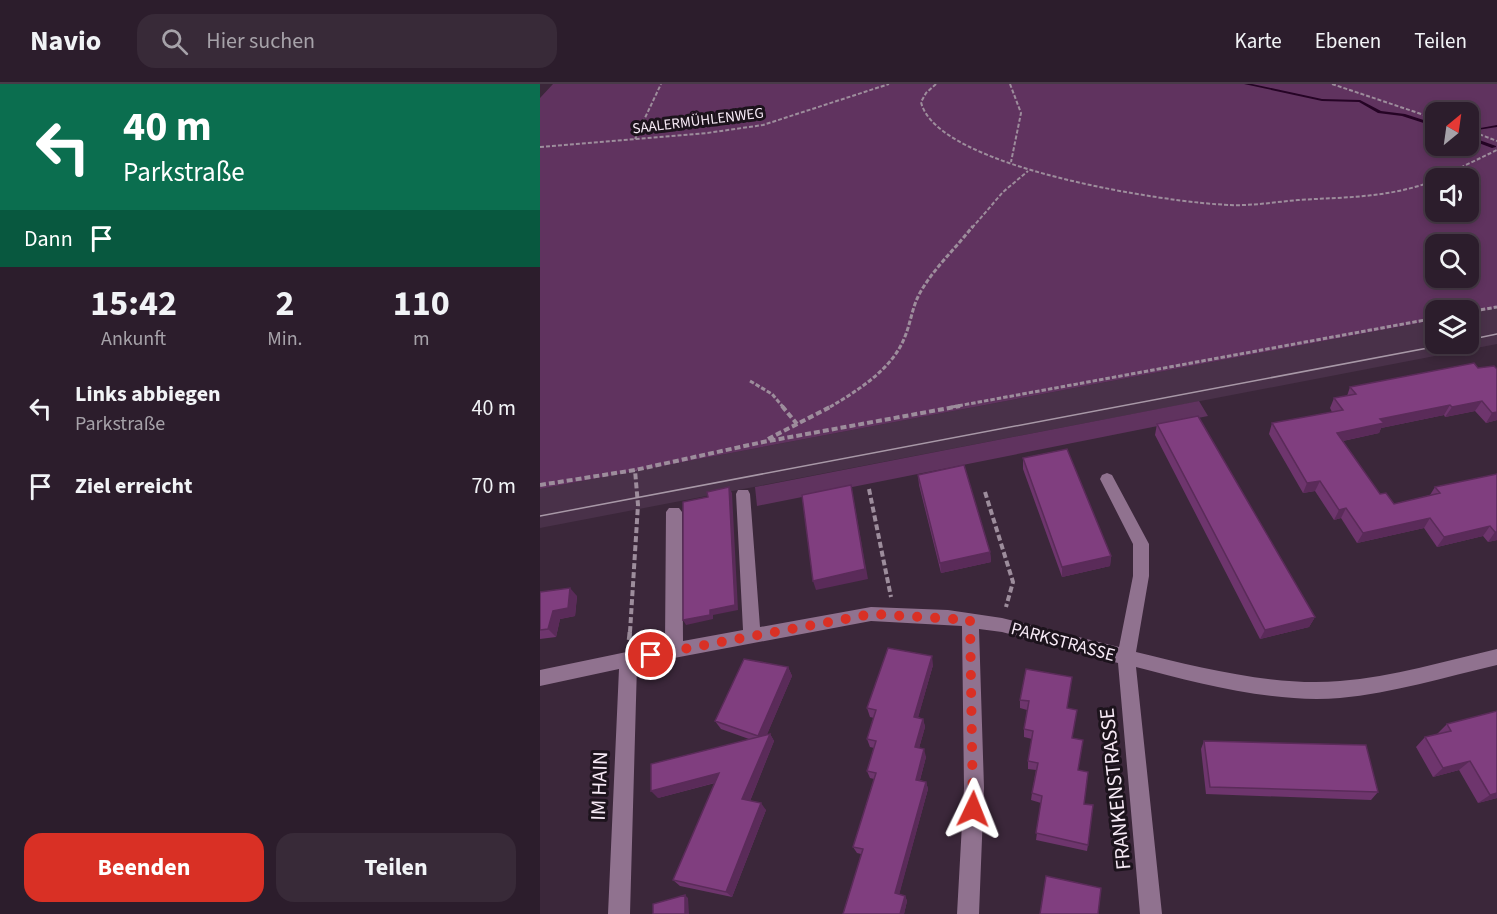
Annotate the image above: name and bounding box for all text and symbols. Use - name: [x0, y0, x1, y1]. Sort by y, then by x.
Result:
- search box: [137, 14, 557, 68]
- text: Navio: [30, 21, 101, 61]
- icon: search: [158, 25, 191, 58]
- text: Hier suchen: [206, 25, 315, 57]
- text: Karte: [1235, 26, 1282, 56]
- text: Ebenen: [1315, 26, 1381, 56]
- text: Teilen: [1414, 26, 1467, 56]
- text: 40 m: [123, 97, 212, 157]
- north arrow: [1425, 102, 1479, 156]
- map controls: [1425, 102, 1479, 354]
- street label: SAALERMÜHLENWEG: [631, 103, 765, 139]
- icon: left: [24, 108, 102, 186]
- text: Parkstraße: [123, 153, 245, 192]
- button: sound: [1425, 168, 1479, 222]
- icon: arrive: [85, 222, 118, 255]
- text: Dann: [24, 223, 73, 255]
- button: search: [1425, 234, 1479, 288]
- text: 15:42: [90, 278, 177, 329]
- text: 2: [275, 278, 294, 329]
- text: 110: [393, 278, 450, 329]
- button: layers: [1425, 300, 1479, 354]
- text: Ankunft: [101, 325, 166, 353]
- text: Min.: [267, 325, 303, 353]
- text: m: [413, 325, 430, 353]
- text: Links abbiegen: [75, 378, 221, 410]
- icon: left: [24, 392, 57, 425]
- text: 40 m: [471, 392, 516, 424]
- text: Parkstraße: [75, 410, 165, 438]
- icon: arrive: [24, 470, 57, 503]
- text: Ziel erreicht: [75, 470, 193, 502]
- text: 70 m: [471, 470, 516, 502]
- street label: PARKSTRASSE: [1008, 616, 1118, 668]
- pin: [625, 629, 676, 680]
- icon: arrive: [634, 638, 667, 671]
- street label: FRANKENSTRASSE: [1092, 707, 1138, 871]
- street label: IM HAIN: [583, 751, 615, 821]
- position arrow: [941, 777, 1005, 841]
- button: Beenden: [24, 833, 264, 902]
- button: Teilen: [276, 833, 516, 902]

